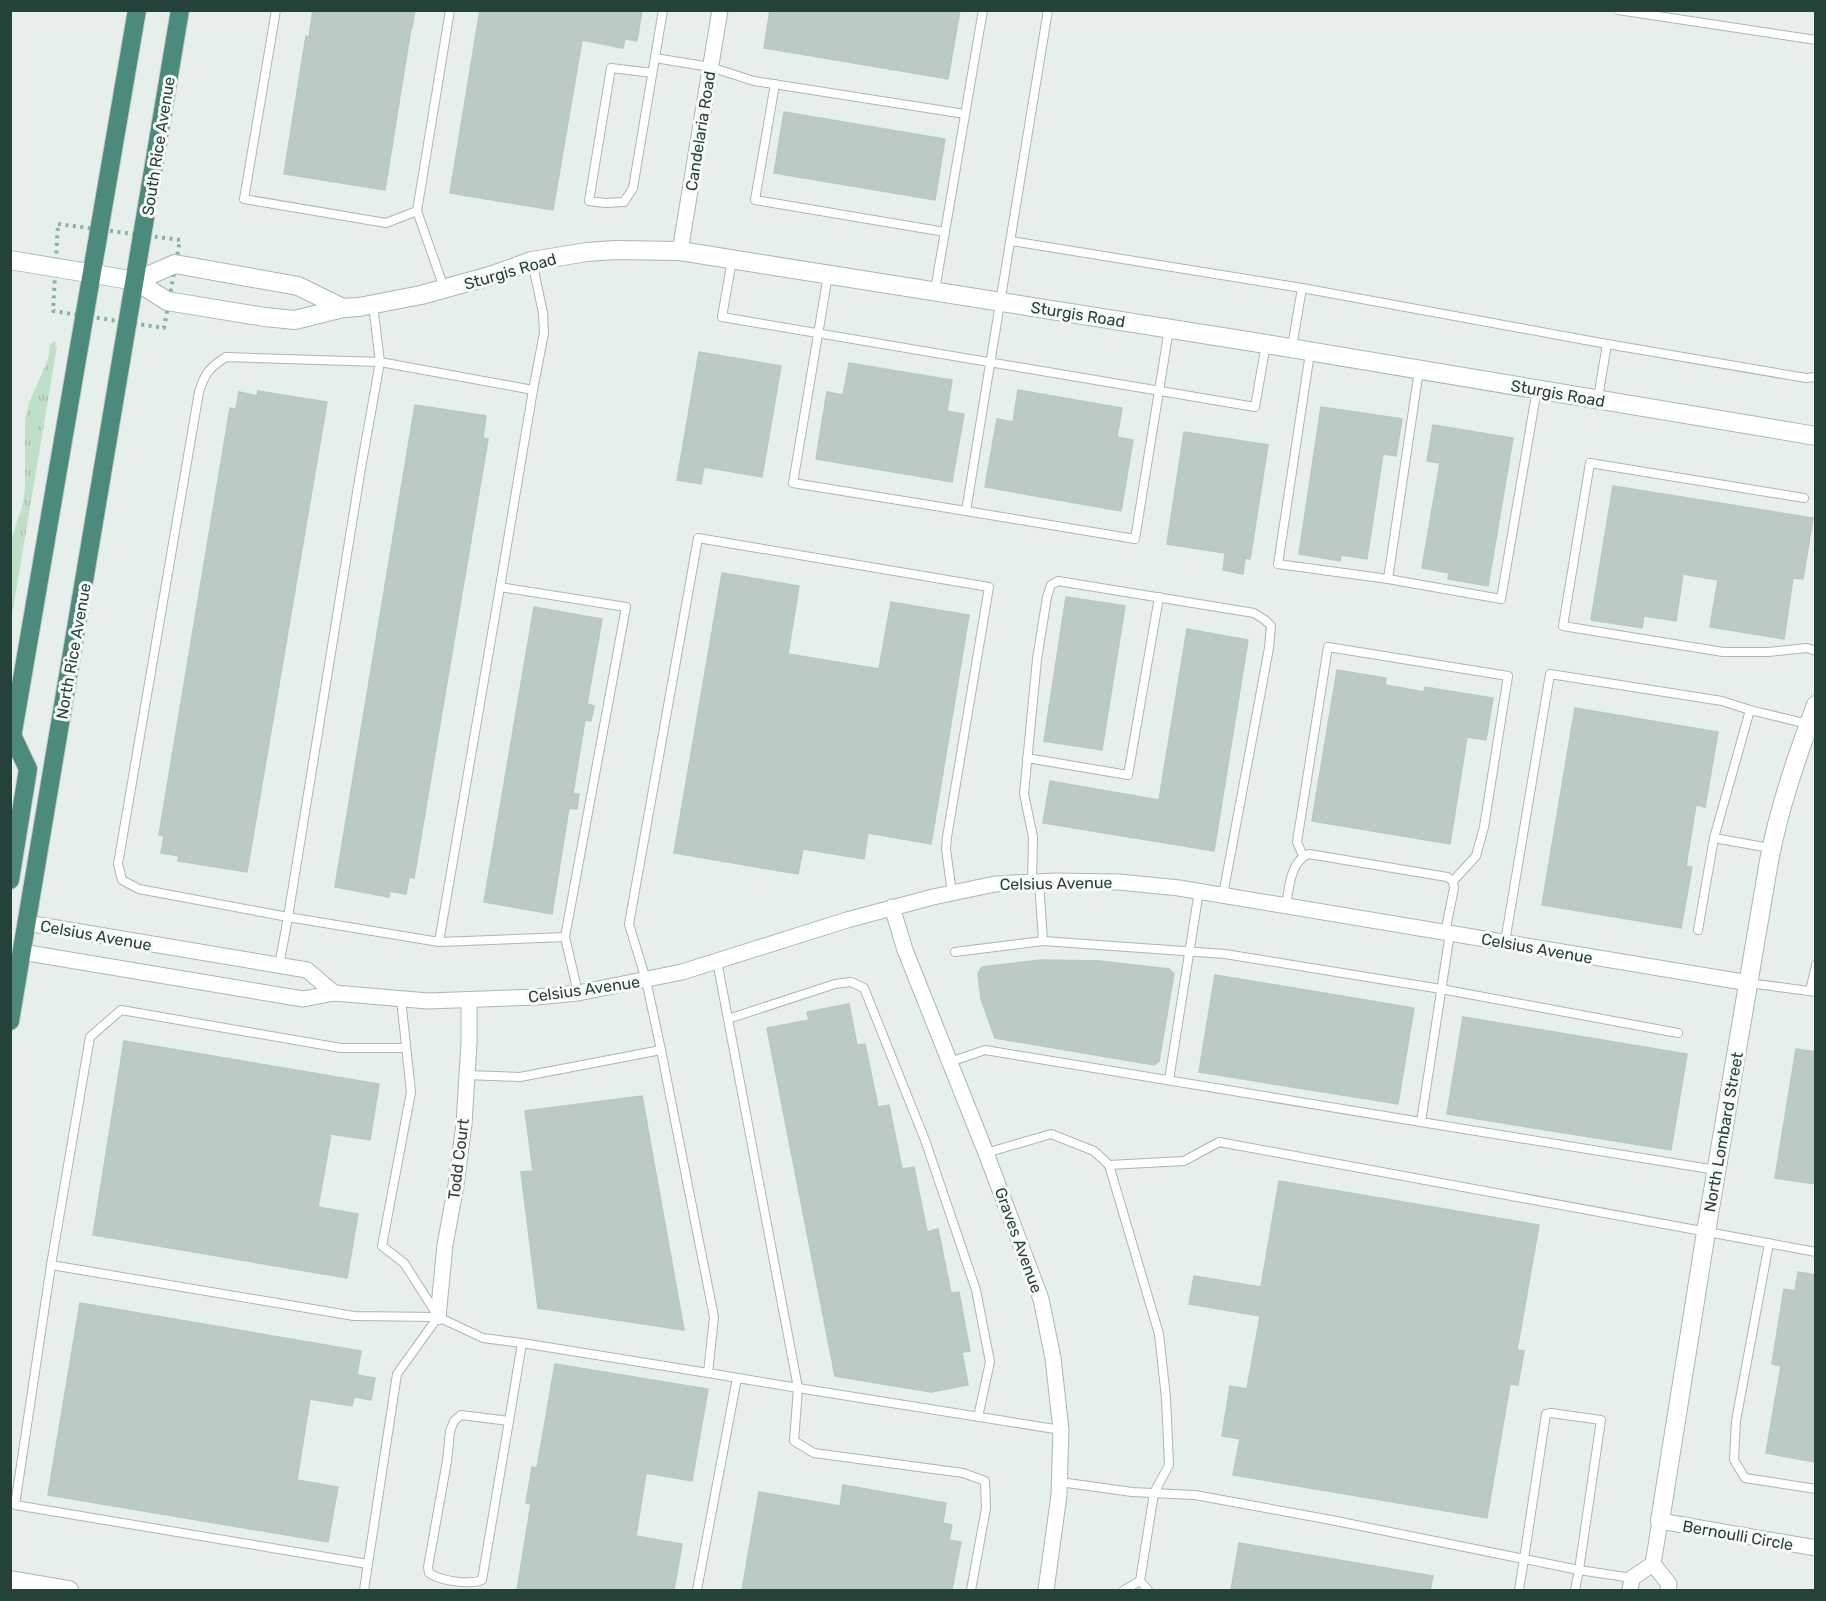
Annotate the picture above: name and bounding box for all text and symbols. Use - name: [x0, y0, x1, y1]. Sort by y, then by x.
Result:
- street label: Candelaria Road: [682, 70, 719, 192]
- street label: South Rice Avenue: [138, 75, 179, 217]
- street label: Sturgis Road: [462, 249, 559, 294]
- street label: Sturgis Road: [1029, 298, 1126, 331]
- street label: Sturgis Road: [1509, 376, 1606, 411]
- street label: North Rice Avenue: [52, 581, 95, 721]
- street label: Celsius Avenue: [999, 873, 1113, 894]
- street label: Celsius Avenue: [39, 916, 153, 955]
- street label: Celsius Avenue: [1480, 929, 1594, 968]
- street label: Celsius Avenue: [527, 972, 641, 1007]
- street label: North Lombard Street: [1700, 1050, 1747, 1214]
- street label: Todd Court: [444, 1117, 473, 1201]
- street label: Graves Avenue: [991, 1185, 1046, 1295]
- street label: Bernoulli Circle: [1681, 1516, 1795, 1555]

